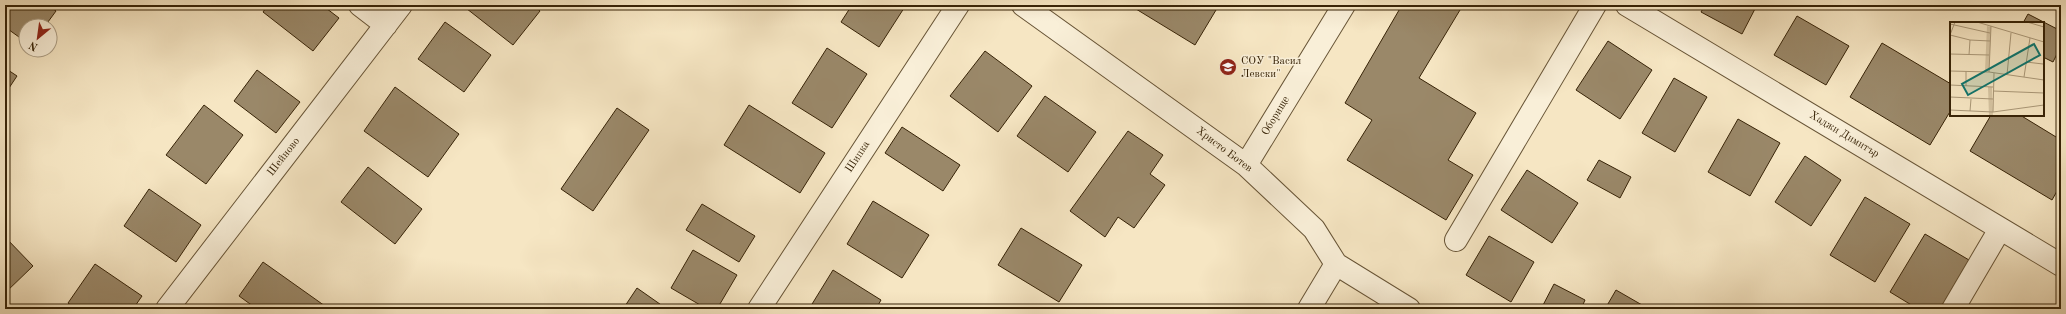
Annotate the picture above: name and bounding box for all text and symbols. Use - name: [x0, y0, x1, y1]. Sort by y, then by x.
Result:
- north arrow: [18, 18, 58, 58]
- inset map: [1950, 22, 2044, 116]
- text: N: [27, 38, 40, 52]
- place label: СОУ "Васил Левски": [1241, 56, 1302, 80]
- school or university icon: СОУ "Васил Левски": [1218, 57, 1238, 77]
- street label: Оборище: [1260, 94, 1292, 138]
- street label: Хаджи Димитър: [1807, 110, 1881, 160]
- street label: Христо Ботев: [1194, 125, 1254, 175]
- street label: Шейново: [266, 136, 302, 178]
- street label: Шипка: [844, 139, 872, 175]

